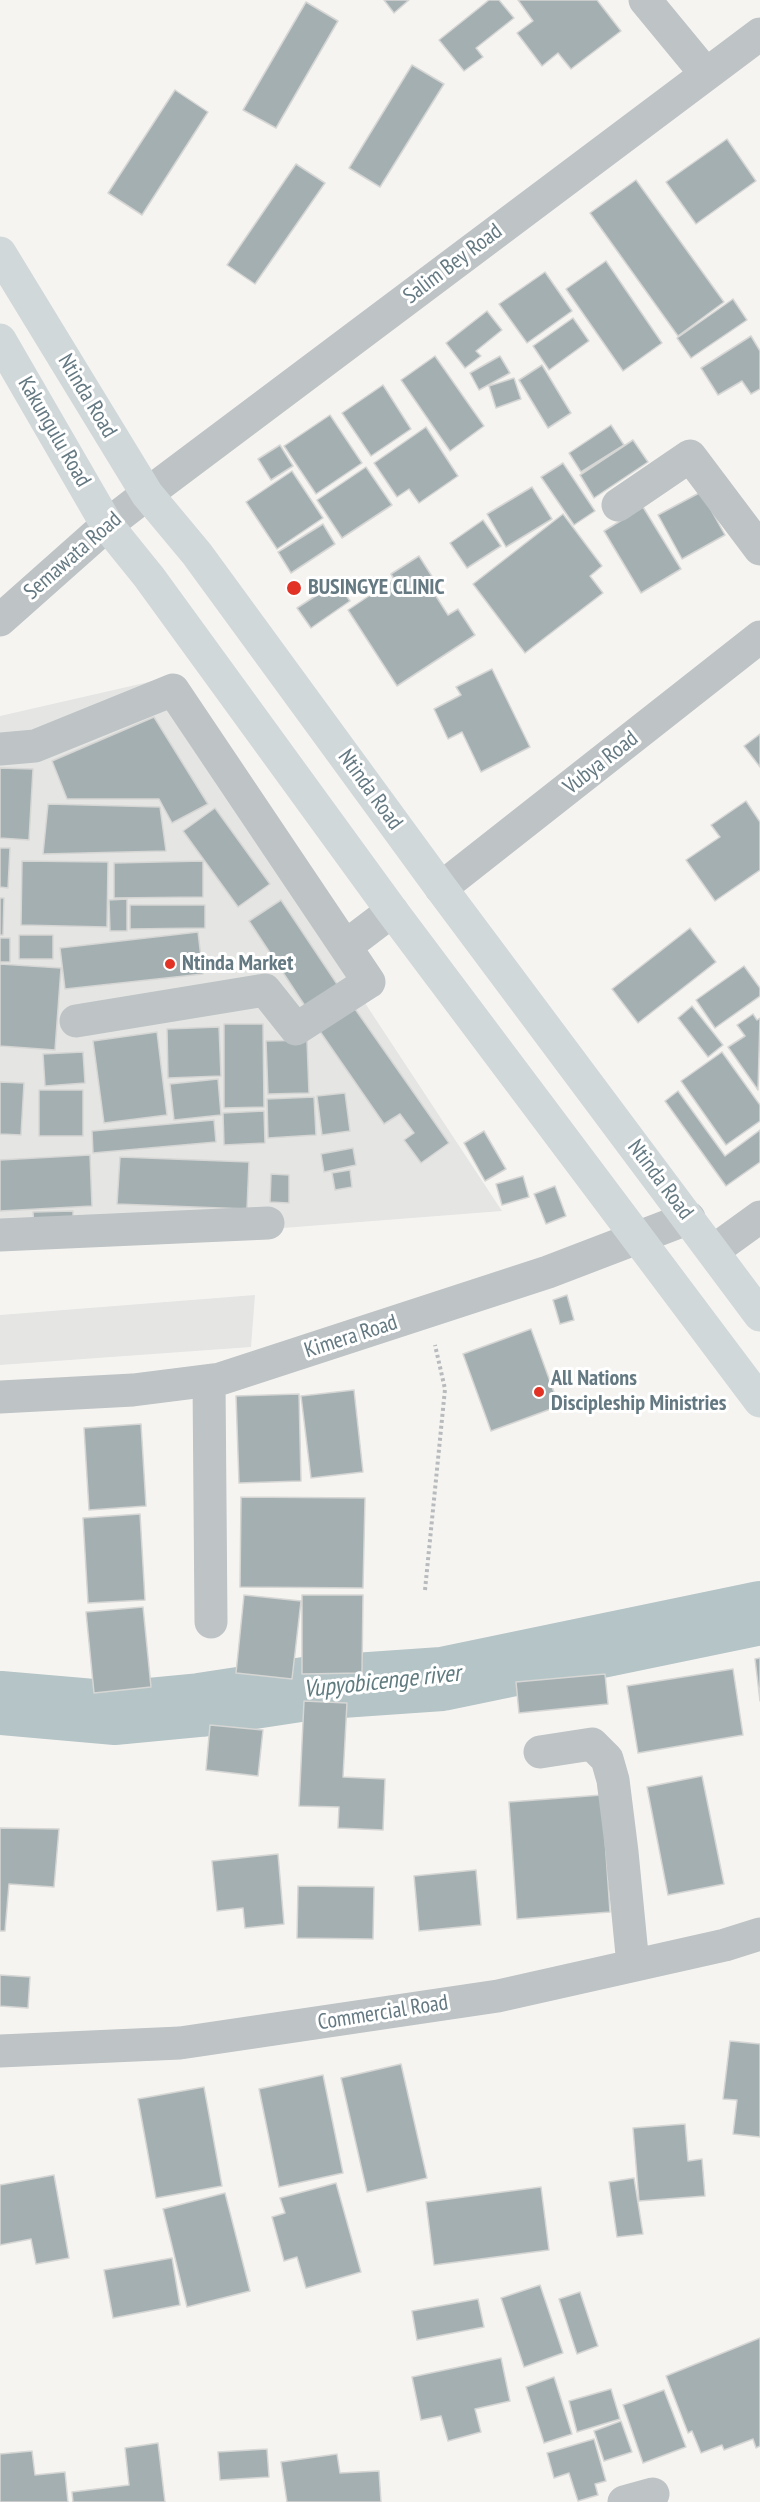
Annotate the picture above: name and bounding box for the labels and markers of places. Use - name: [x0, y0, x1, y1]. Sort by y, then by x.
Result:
- place label: BUSINGYE CLINIC: [308, 575, 445, 601]
- marker: BUSINGYE CLINIC: [285, 579, 303, 597]
- place label: Ntinda Market: [182, 951, 293, 977]
- marker: Ntinda Market: [163, 957, 177, 971]
- place label: All Nations Discipleship Ministries: [551, 1366, 727, 1418]
- marker: All Nations Discipleship Ministries: [532, 1385, 546, 1399]

